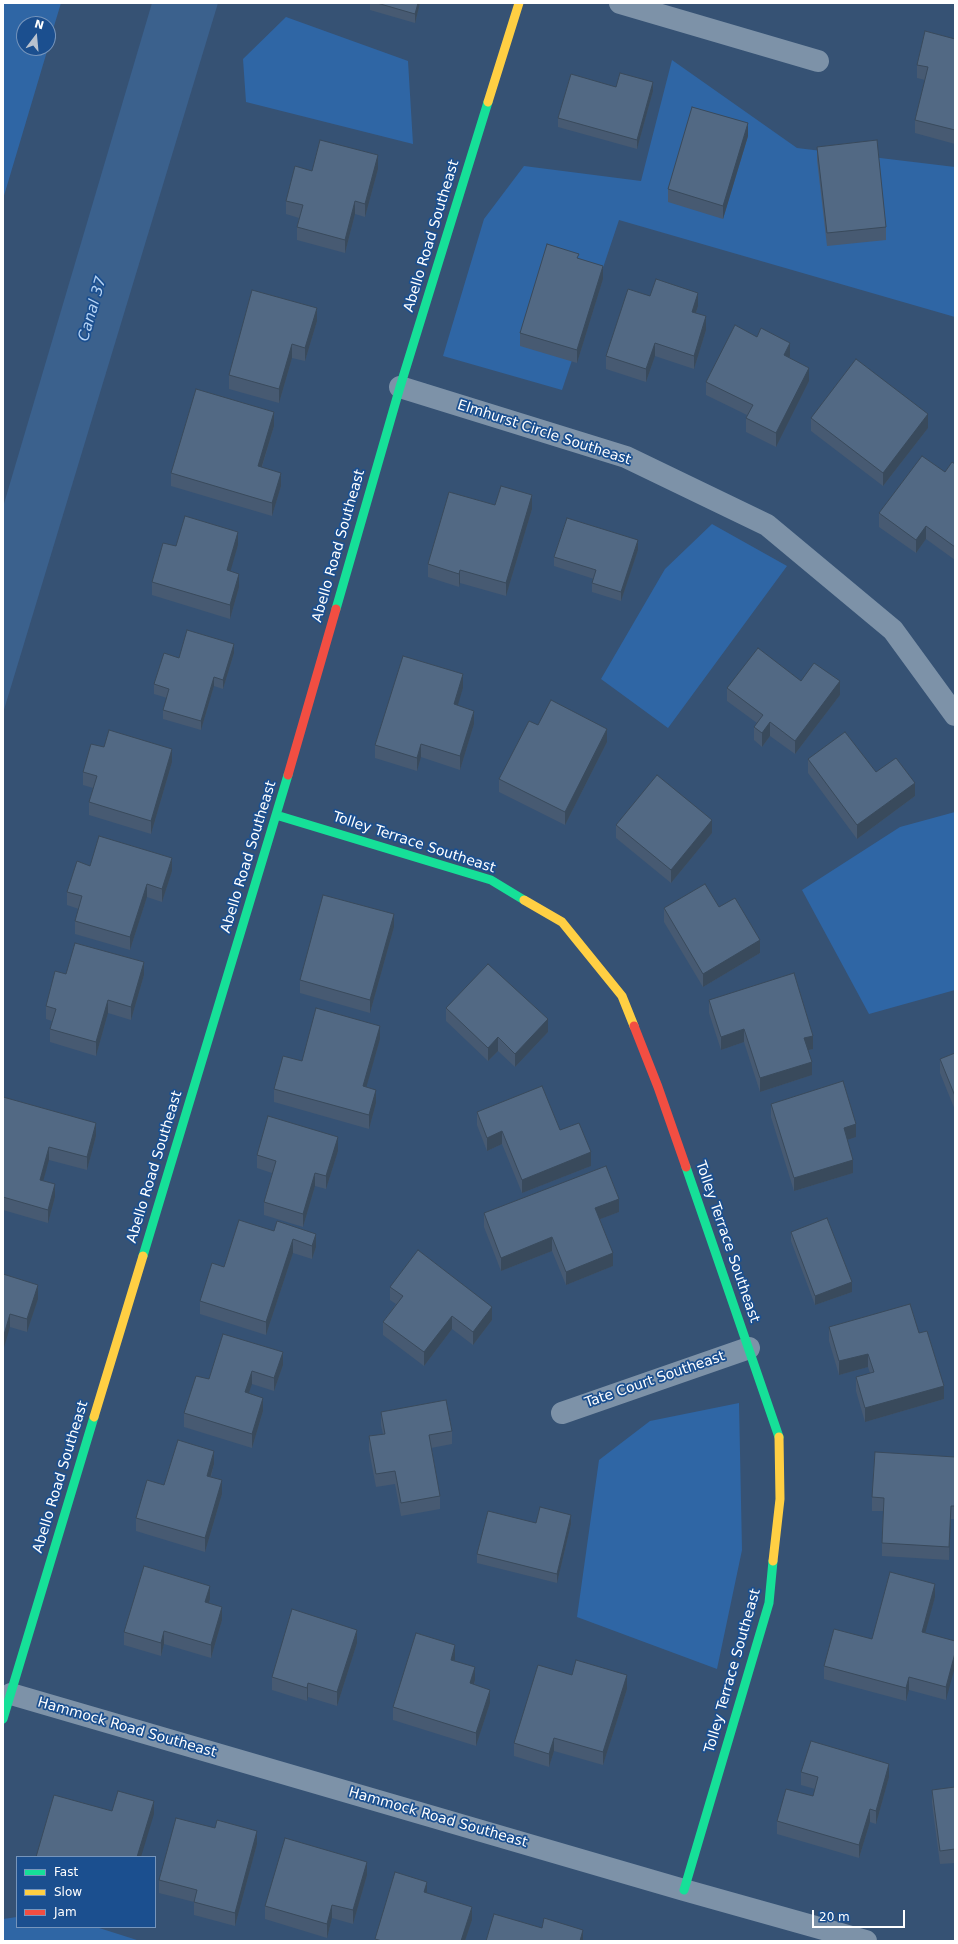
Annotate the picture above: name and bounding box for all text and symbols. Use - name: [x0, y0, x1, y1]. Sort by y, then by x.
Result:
- north arrow: [16, 16, 56, 56]
- text: N: [33, 17, 45, 32]
- street label: Abello Road Southeast: [401, 158, 463, 314]
- water label: Canal 37: [75, 275, 111, 343]
- street label: Elmhurst Circle Southeast: [455, 397, 633, 469]
- street label: Abello Road Southeast: [309, 468, 369, 624]
- street label: Abello Road Southeast: [218, 779, 280, 935]
- street label: Tolley Terrace Southeast: [331, 809, 497, 877]
- street label: Abello Road Southeast: [124, 1089, 186, 1245]
- street label: Tolley Terrace Southeast: [691, 1159, 763, 1325]
- street label: Tate Court Southeast: [583, 1348, 727, 1412]
- street label: Abello Road Southeast: [30, 1399, 92, 1555]
- street label: Tolley Terrace Southeast: [702, 1587, 764, 1755]
- street label: Hammock Road Southeast: [36, 1694, 218, 1762]
- street label: Hammock Road Southeast: [347, 1784, 529, 1852]
- legend: [16, 1856, 156, 1928]
- text: Fast: [54, 1865, 78, 1879]
- text: Slow: [54, 1885, 82, 1899]
- scale bar: [814, 1902, 907, 1928]
- text: Jam: [54, 1905, 77, 1919]
- text: 20 m: [819, 1910, 850, 1924]

